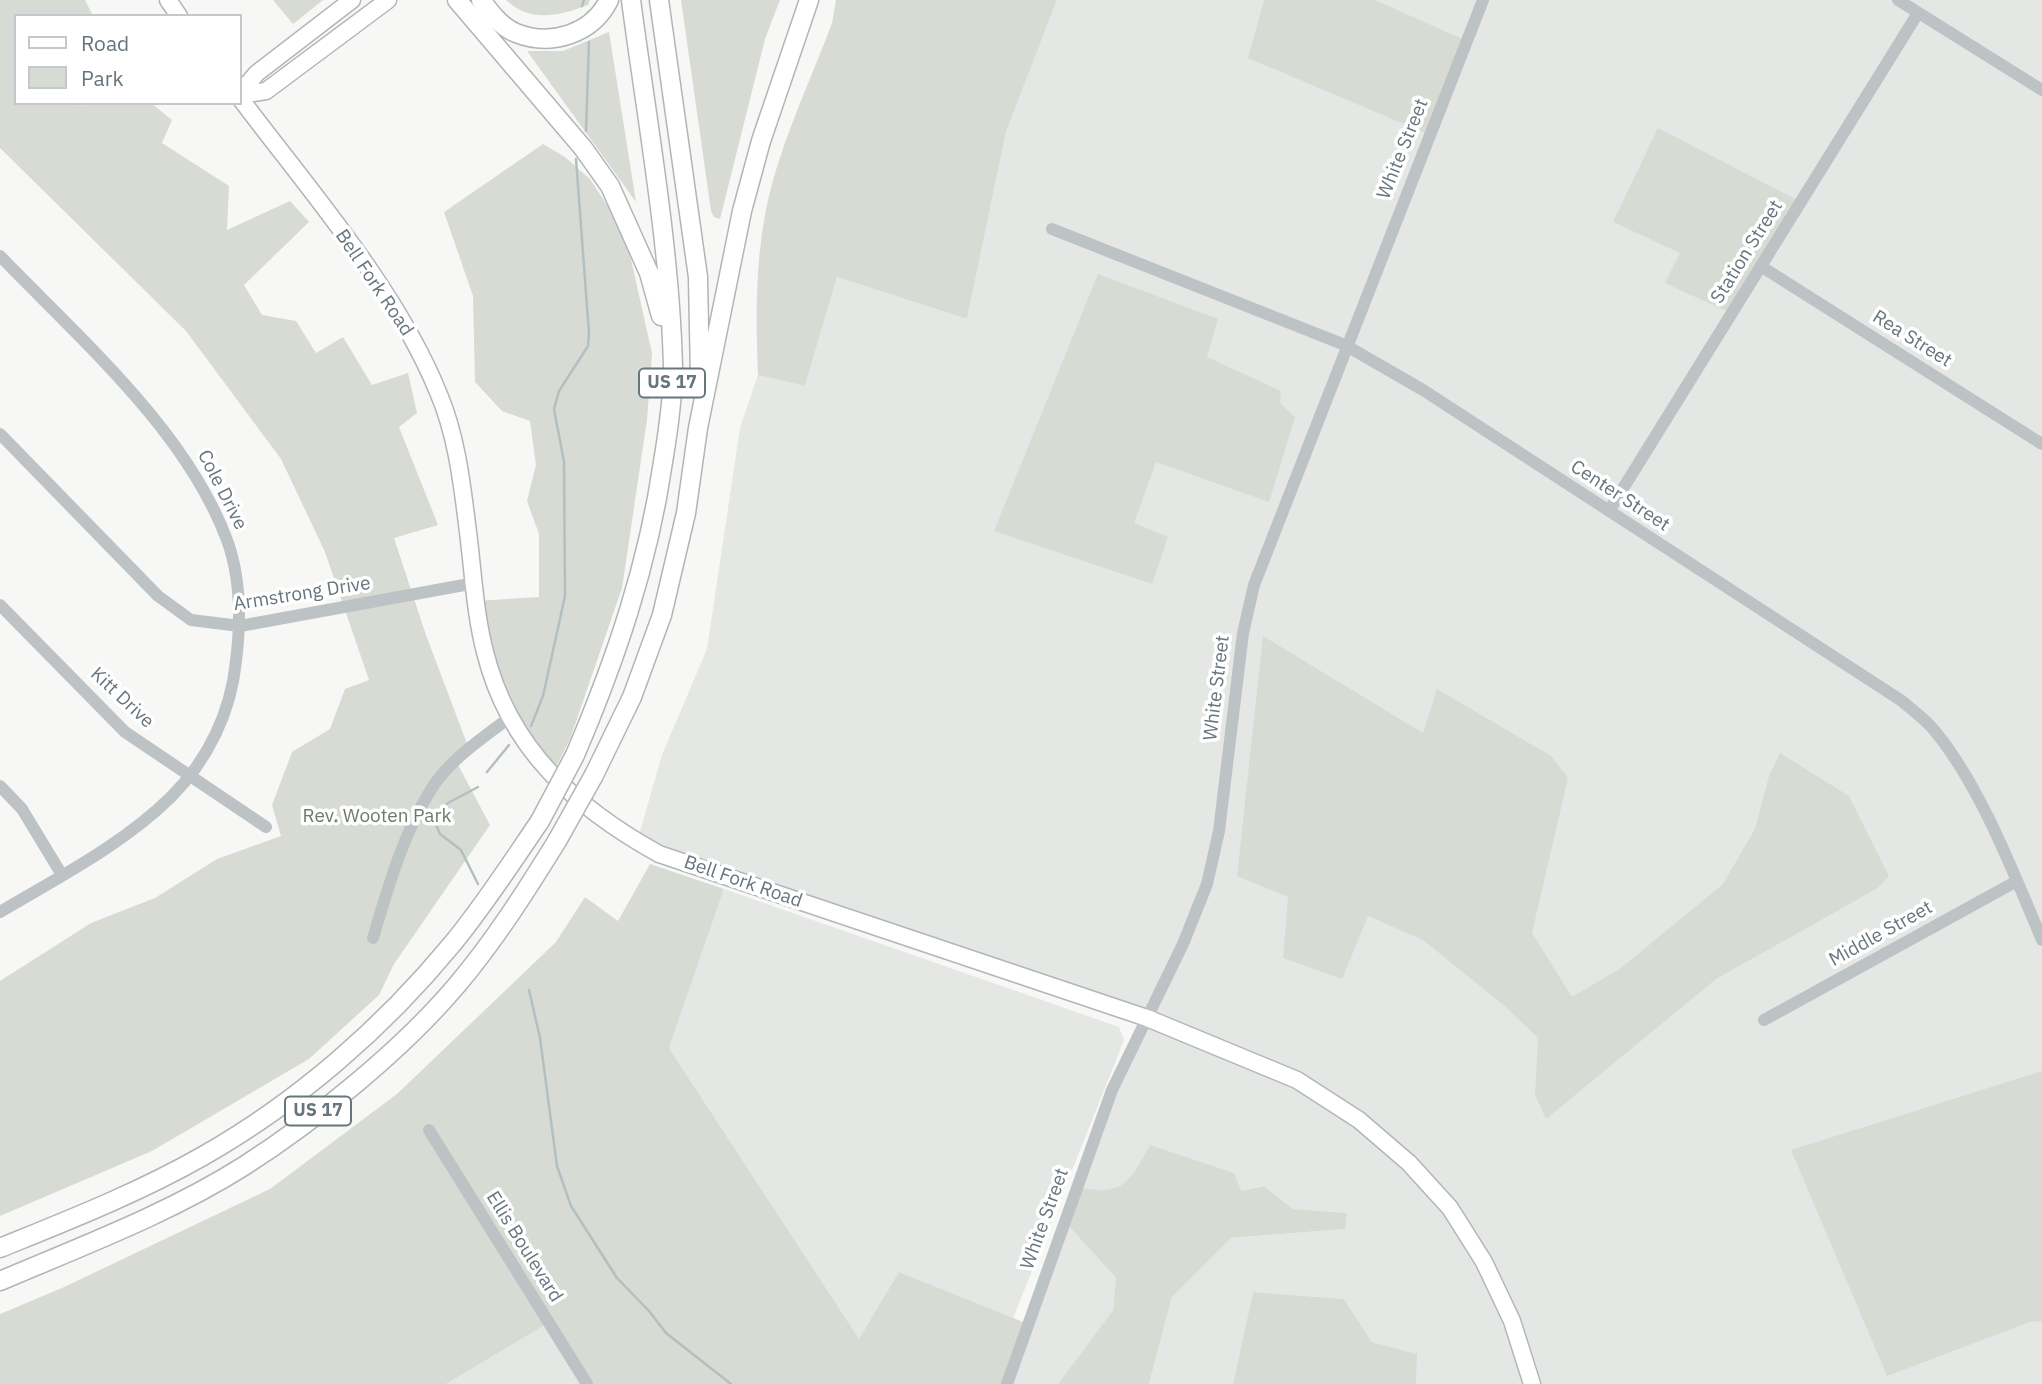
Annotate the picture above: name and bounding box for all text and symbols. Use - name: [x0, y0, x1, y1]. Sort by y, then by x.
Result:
- legend: [14, 14, 242, 105]
- text: Road: [81, 29, 129, 57]
- text: Park: [81, 64, 124, 92]
- street label: White Street: [1373, 96, 1433, 202]
- street label: Station Street: [1706, 196, 1788, 308]
- street label: Bell Fork Road: [330, 225, 418, 341]
- street label: Rea Street: [1868, 306, 1956, 372]
- road number: US 17: [639, 368, 705, 398]
- street label: Cole Drive: [192, 446, 252, 534]
- street label: Center Street: [1566, 455, 1674, 537]
- street label: Armstrong Drive: [232, 572, 372, 616]
- street label: White Street: [1199, 634, 1235, 742]
- street label: Kitt Drive: [86, 663, 158, 733]
- park label: Rev. Wooten Park: [303, 806, 451, 828]
- street label: Bell Fork Road: [681, 851, 805, 913]
- street label: Middle Street: [1825, 896, 1937, 972]
- road number: US 17: [285, 1096, 351, 1126]
- street label: White Street: [1016, 1165, 1074, 1273]
- street label: Ellis Boulevard: [481, 1187, 567, 1307]

